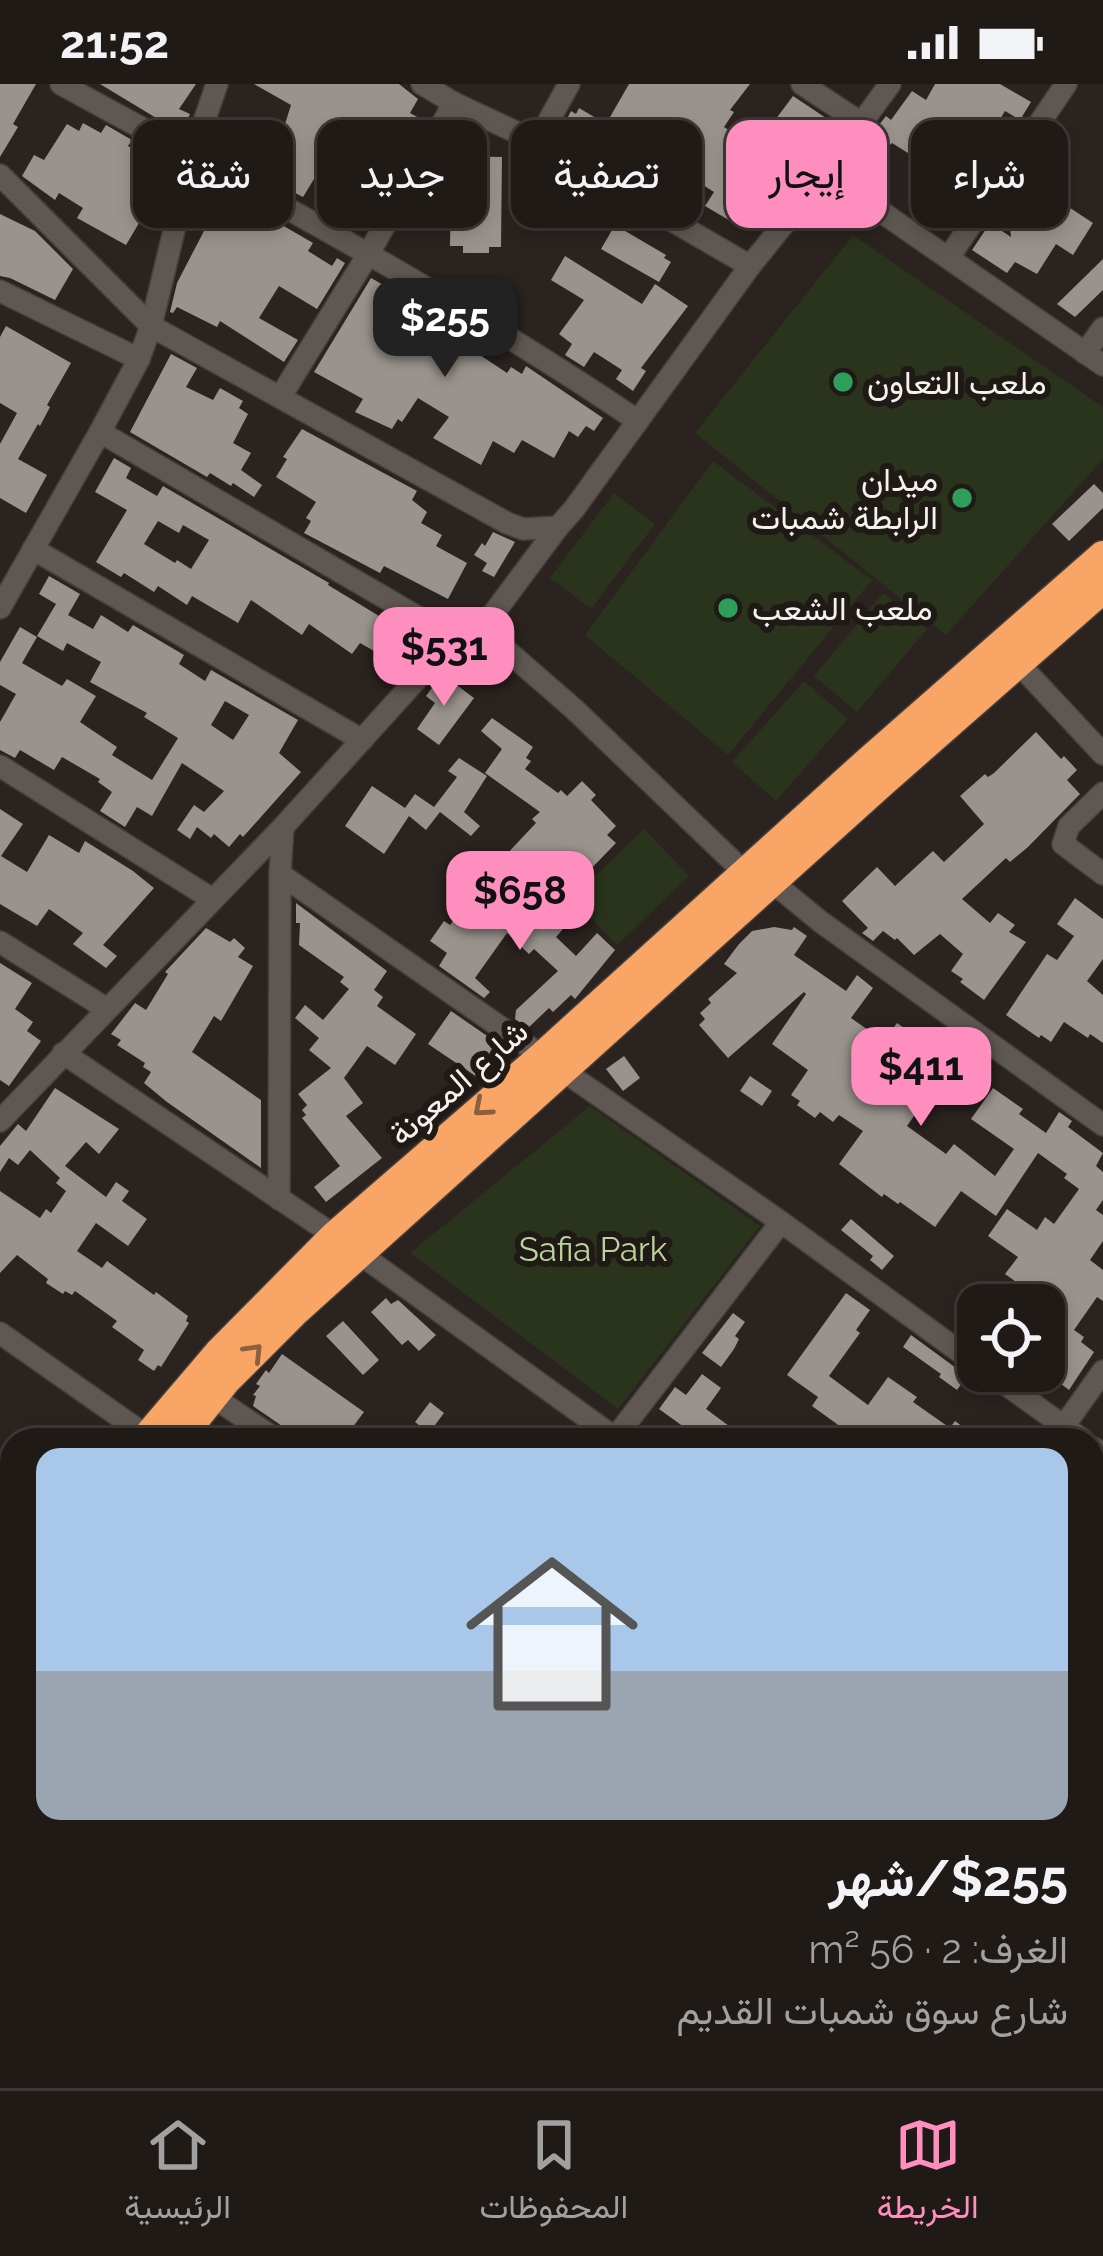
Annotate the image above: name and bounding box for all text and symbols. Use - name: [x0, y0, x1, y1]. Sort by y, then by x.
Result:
- text: 21:52: [60, 16, 169, 69]
- chip: شقة: [133, 120, 293, 228]
- chip: جديد: [317, 120, 487, 228]
- chip: تصفية: [511, 120, 702, 228]
- chip: إيجار: [726, 120, 887, 228]
- chip: شراء: [911, 120, 1068, 228]
- pin: $255: [374, 278, 516, 380]
- text: $255: [400, 294, 490, 340]
- place label: ملعب التعاون: [867, 363, 1047, 403]
- marker: ملعب التعاون: [830, 369, 856, 395]
- place label: ميدان الرابطة شمبات: [751, 460, 938, 538]
- marker: ميدان الرابطة شمبات: [949, 485, 975, 511]
- place label: ملعب الشعب: [752, 589, 933, 628]
- marker: ملعب الشعب: [715, 595, 741, 621]
- pin: $531: [373, 607, 515, 709]
- text: $531: [400, 623, 488, 669]
- pin: $658: [449, 851, 591, 953]
- text: $658: [473, 867, 567, 913]
- street label: شارع المعونة: [381, 1012, 538, 1155]
- pin: $411: [850, 1027, 992, 1129]
- text: $411: [878, 1043, 964, 1089]
- one-way arrow: [474, 1094, 496, 1116]
- park label: Safia Park: [519, 1230, 668, 1269]
- map controls: [957, 1284, 1065, 1392]
- button: locate: [957, 1284, 1065, 1392]
- one-way arrow: [240, 1344, 262, 1366]
- icon: home: [444, 1526, 660, 1742]
- text: $255/شهر: [828, 1848, 1068, 1908]
- text: الغرف: 2 · 56 m²: [809, 1926, 1068, 1972]
- text: شارع سوق شمبات القديم: [676, 1987, 1068, 2033]
- tab: الرئيسية: [124, 2112, 231, 2236]
- tab: المحفوظات: [480, 2112, 628, 2236]
- tab: الخريطة: [877, 2112, 979, 2236]

